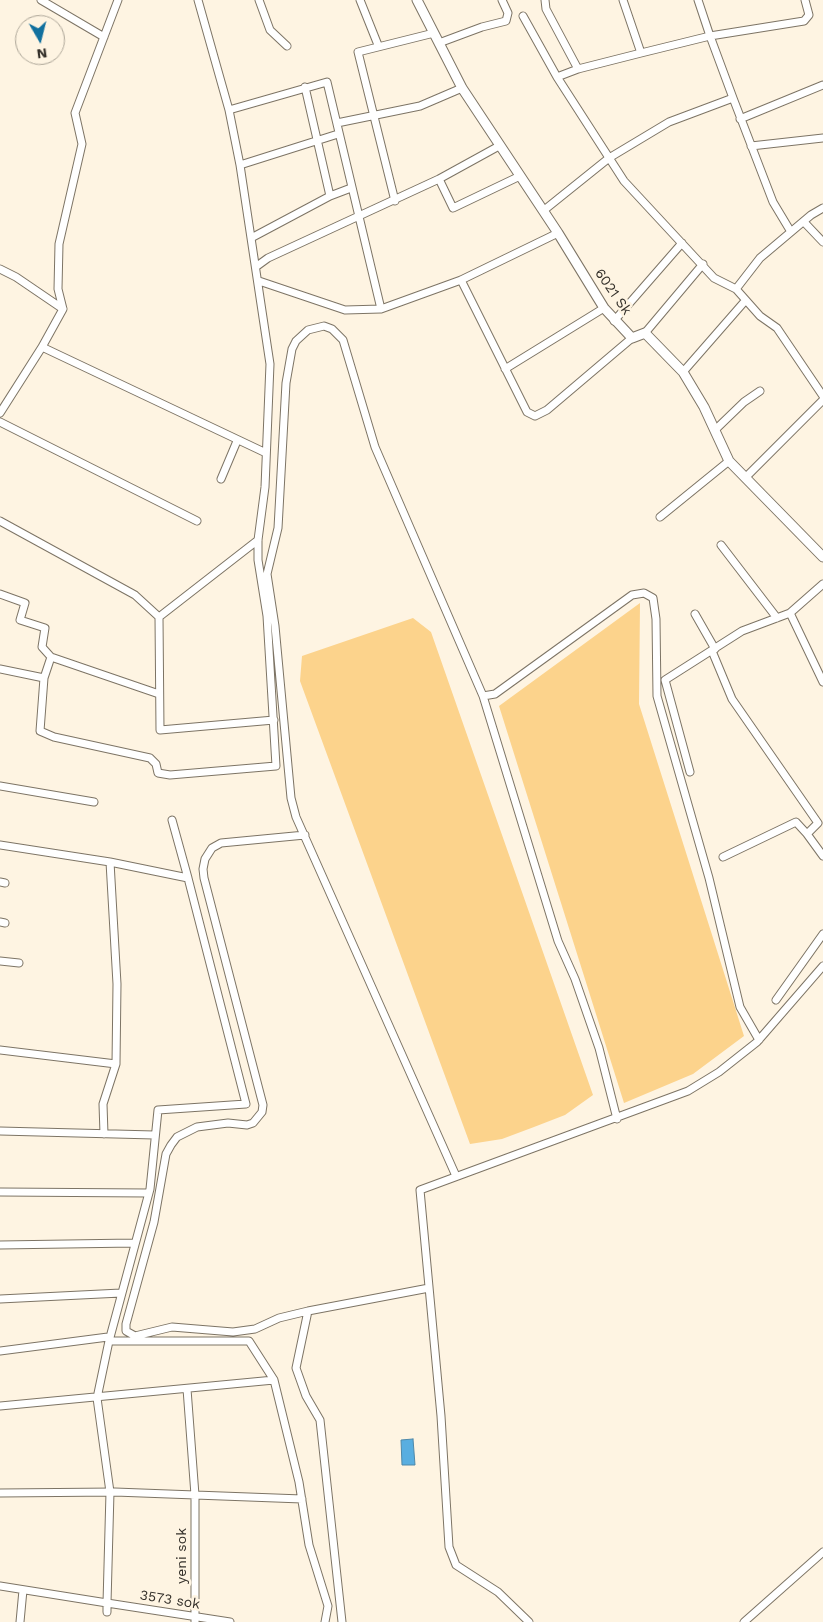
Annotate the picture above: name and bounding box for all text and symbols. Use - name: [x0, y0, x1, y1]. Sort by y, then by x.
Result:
- north arrow: [15, 15, 65, 65]
- text: N: [36, 45, 48, 63]
- street label: 6021 Sk: [591, 266, 635, 318]
- street label: yeni sok: [174, 1528, 190, 1584]
- street label: 3573 sok: [139, 1587, 201, 1613]

